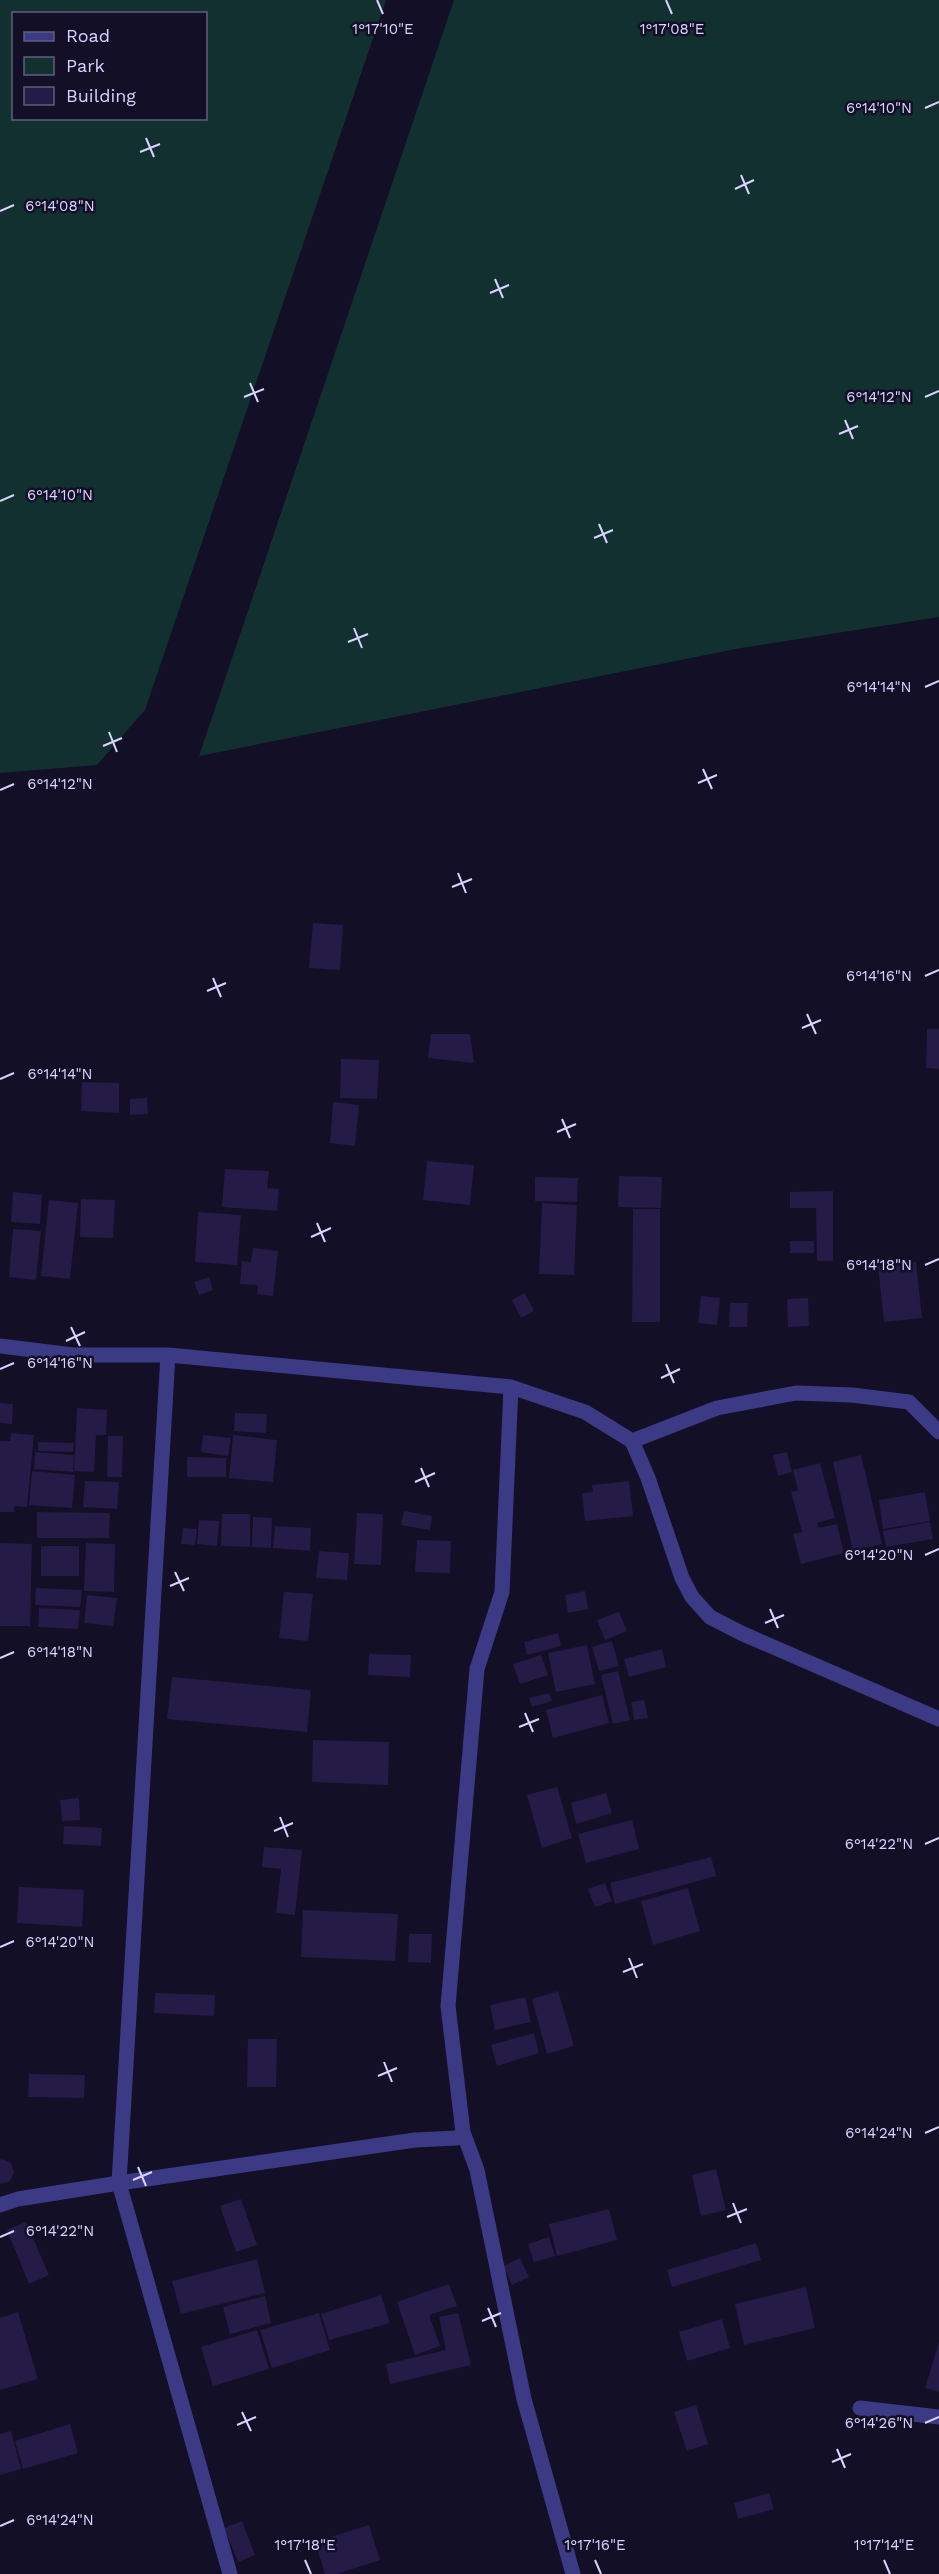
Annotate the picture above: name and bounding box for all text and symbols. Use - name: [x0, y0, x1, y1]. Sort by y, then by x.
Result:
- legend: [12, 12, 207, 120]
- text: 1°17'10"E: [352, 20, 414, 38]
- text: 1°17'08"E: [640, 20, 704, 38]
- text: Road: [66, 25, 110, 46]
- text: Park: [66, 55, 105, 76]
- text: Building: [66, 85, 136, 106]
- text: 6°14'10"N: [846, 99, 912, 117]
- text: 6°14'08"N: [25, 197, 95, 215]
- text: 6°14'12"N: [846, 388, 912, 406]
- text: 6°14'10"N: [27, 486, 93, 504]
- text: 6°14'14"N: [846, 678, 912, 696]
- text: 6°14'12"N: [27, 775, 93, 793]
- text: 6°14'16"N: [846, 967, 912, 985]
- text: 6°14'14"N: [27, 1065, 93, 1083]
- text: 6°14'18"N: [846, 1256, 912, 1274]
- text: 6°14'16"N: [27, 1354, 93, 1372]
- text: 6°14'20"N: [845, 1546, 913, 1564]
- text: 6°14'18"N: [27, 1643, 93, 1661]
- text: 6°14'22"N: [845, 1835, 913, 1853]
- text: 6°14'20"N: [26, 1933, 94, 1951]
- text: 6°14'24"N: [845, 2124, 913, 2142]
- text: 6°14'22"N: [26, 2222, 94, 2240]
- text: 6°14'26"N: [845, 2414, 913, 2432]
- text: 6°14'24"N: [26, 2511, 94, 2529]
- text: 1°17'18"E: [274, 2536, 336, 2554]
- text: 1°17'16"E: [564, 2536, 626, 2554]
- text: 1°17'14"E: [854, 2536, 914, 2554]

